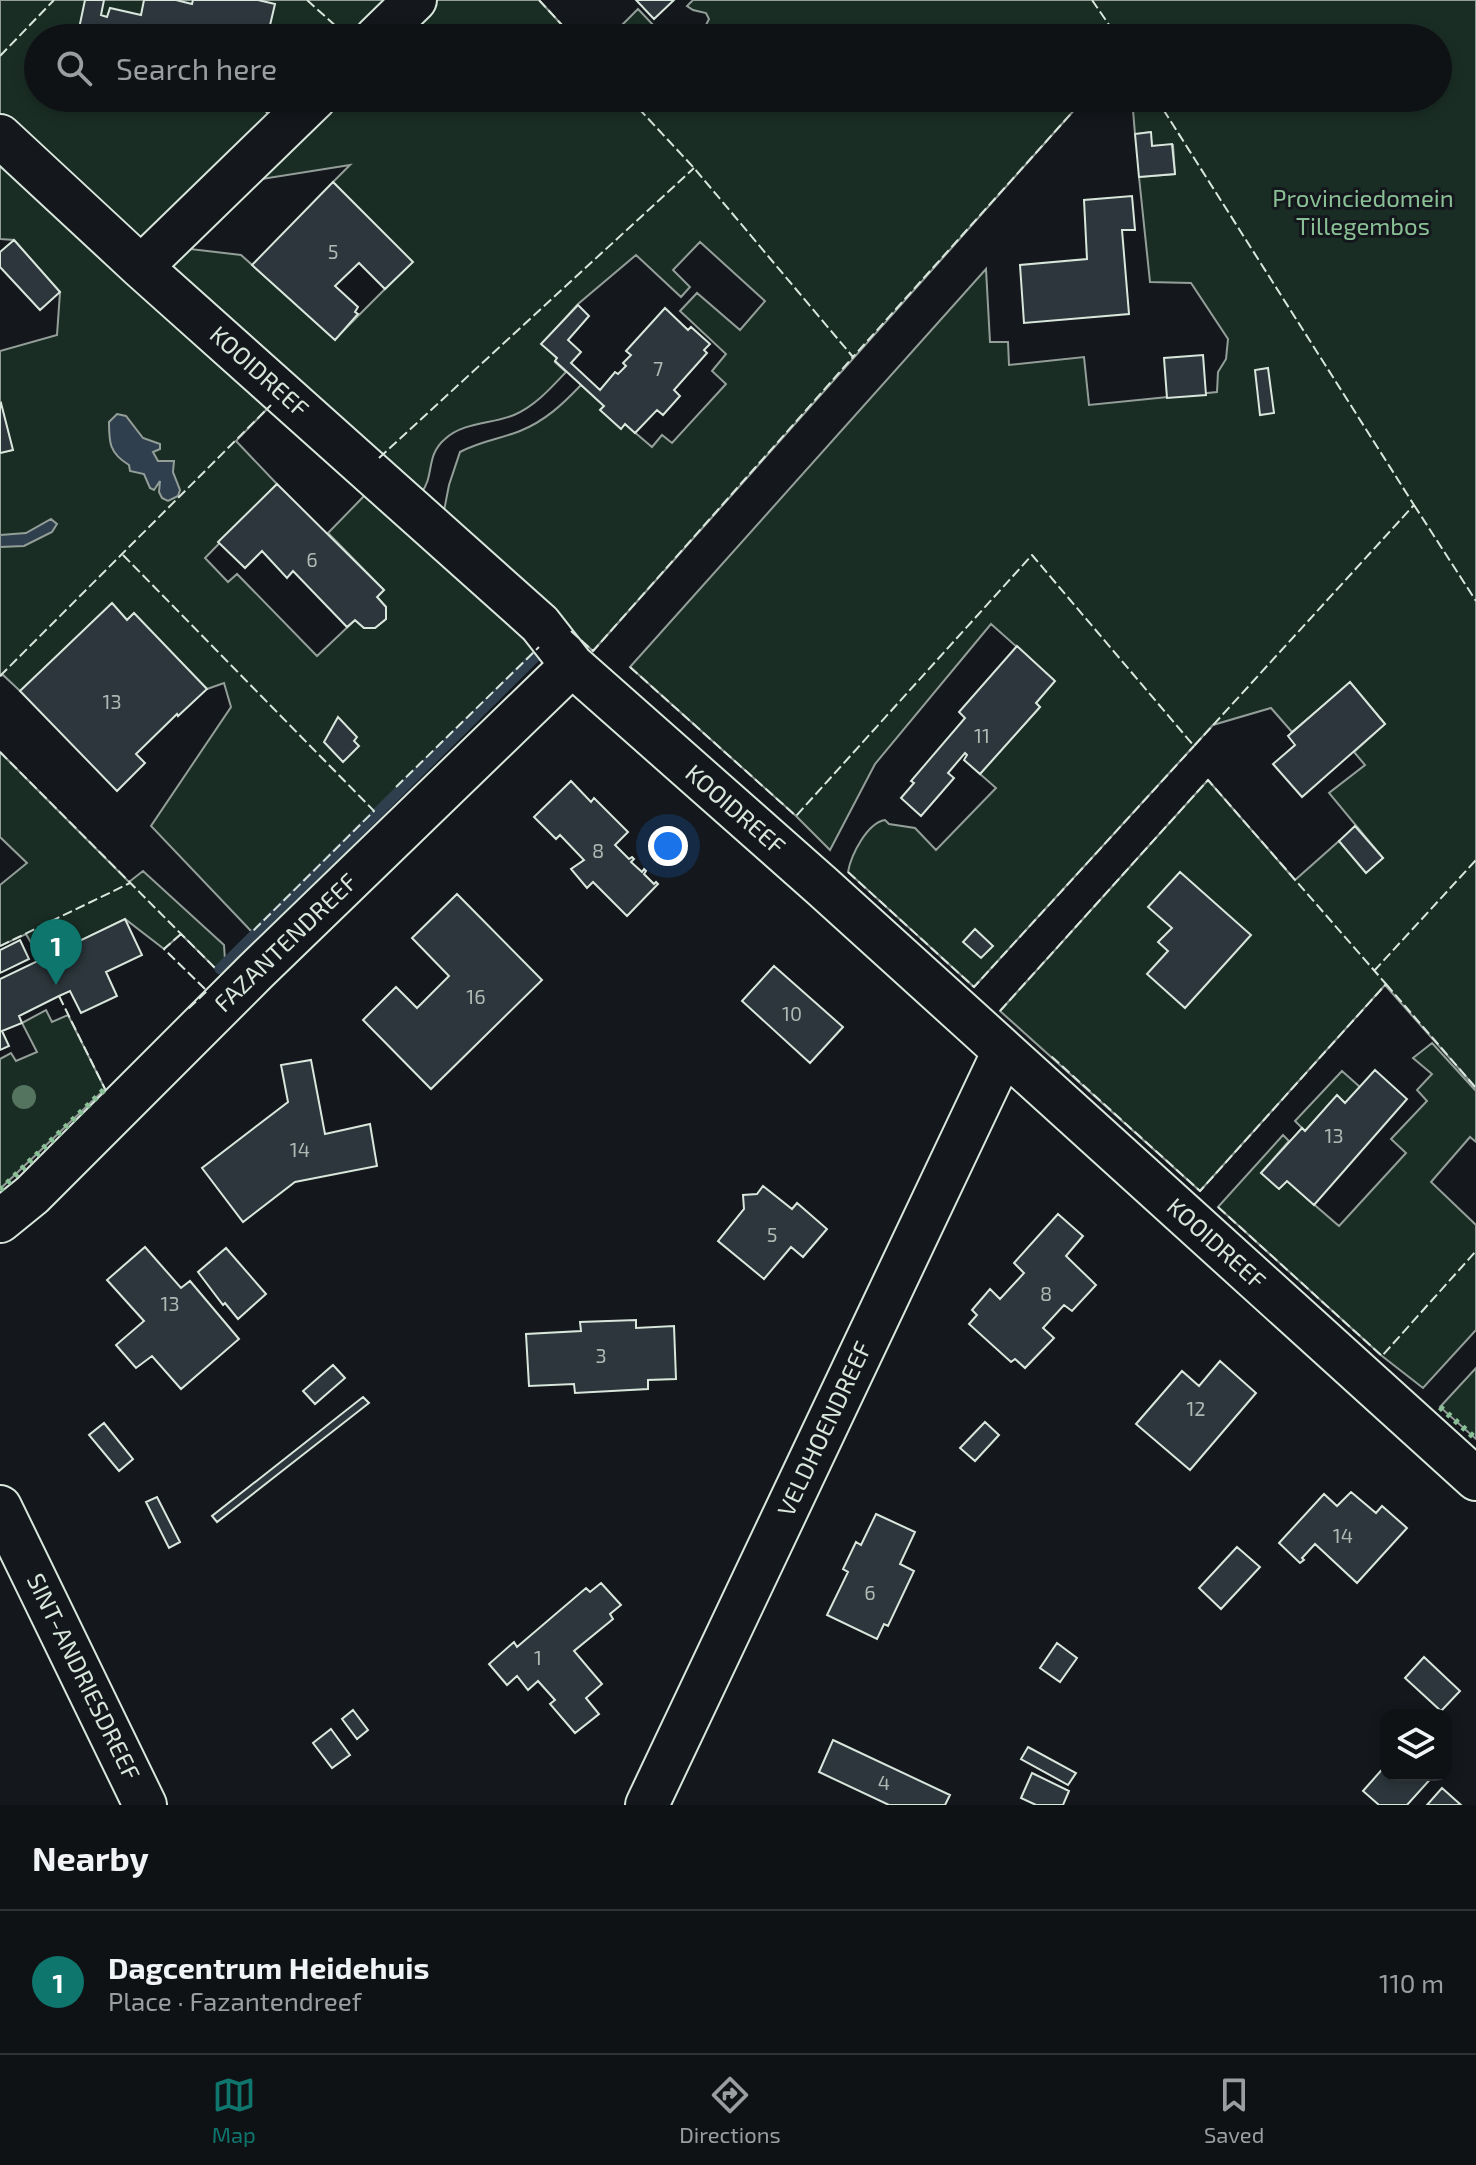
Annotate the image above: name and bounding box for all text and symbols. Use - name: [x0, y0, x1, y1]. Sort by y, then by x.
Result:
- search box: [24, 24, 1452, 112]
- icon: search: [52, 46, 96, 90]
- text: Search here: [116, 50, 277, 86]
- park label: Provinciedomein Tillegembos: [1272, 183, 1454, 240]
- house number: 5: [328, 239, 338, 263]
- street label: KOOIDREEF: [205, 319, 315, 423]
- house number: 7: [653, 356, 663, 380]
- house number: 6: [306, 547, 318, 571]
- house number: 13: [102, 689, 122, 713]
- house number: 11: [974, 723, 990, 747]
- street label: KOOIDREEF: [680, 758, 792, 860]
- your location: [648, 826, 688, 866]
- house number: 8: [592, 838, 604, 862]
- street label: FAZANTENDREEF: [208, 867, 362, 1017]
- pin: 1: [30, 919, 82, 985]
- house number: 16: [466, 984, 486, 1008]
- house number: 10: [782, 1001, 802, 1025]
- house number: 13: [1324, 1123, 1344, 1147]
- house number: 14: [290, 1137, 310, 1161]
- street label: KOOIDREEF: [1162, 1191, 1272, 1295]
- house number: 5: [767, 1222, 777, 1246]
- house number: 8: [1040, 1281, 1052, 1305]
- house number: 13: [160, 1291, 180, 1315]
- street label: VELDHOENDREEF: [770, 1336, 877, 1520]
- house number: 3: [595, 1343, 607, 1367]
- house number: 12: [1186, 1396, 1206, 1420]
- house number: 14: [1333, 1523, 1353, 1547]
- street label: SINT-ANDRIESDREEF: [22, 1568, 147, 1785]
- house number: 6: [864, 1580, 876, 1604]
- house number: 1: [534, 1645, 542, 1669]
- map controls: [1380, 1709, 1452, 1781]
- button: layers: [1380, 1709, 1452, 1781]
- house number: 4: [878, 1770, 890, 1794]
- text: Nearby: [32, 1837, 149, 1878]
- text: Dagcentrum Heidehuis: [108, 1949, 429, 1985]
- text: 1: [52, 1967, 64, 1998]
- text: 110 m: [1379, 1967, 1444, 1998]
- text: Place · Fazantendreef: [108, 1985, 362, 2016]
- tab: Map: [212, 2073, 256, 2147]
- tab: Directions: [679, 2073, 781, 2147]
- tab: Saved: [1204, 2073, 1264, 2147]

